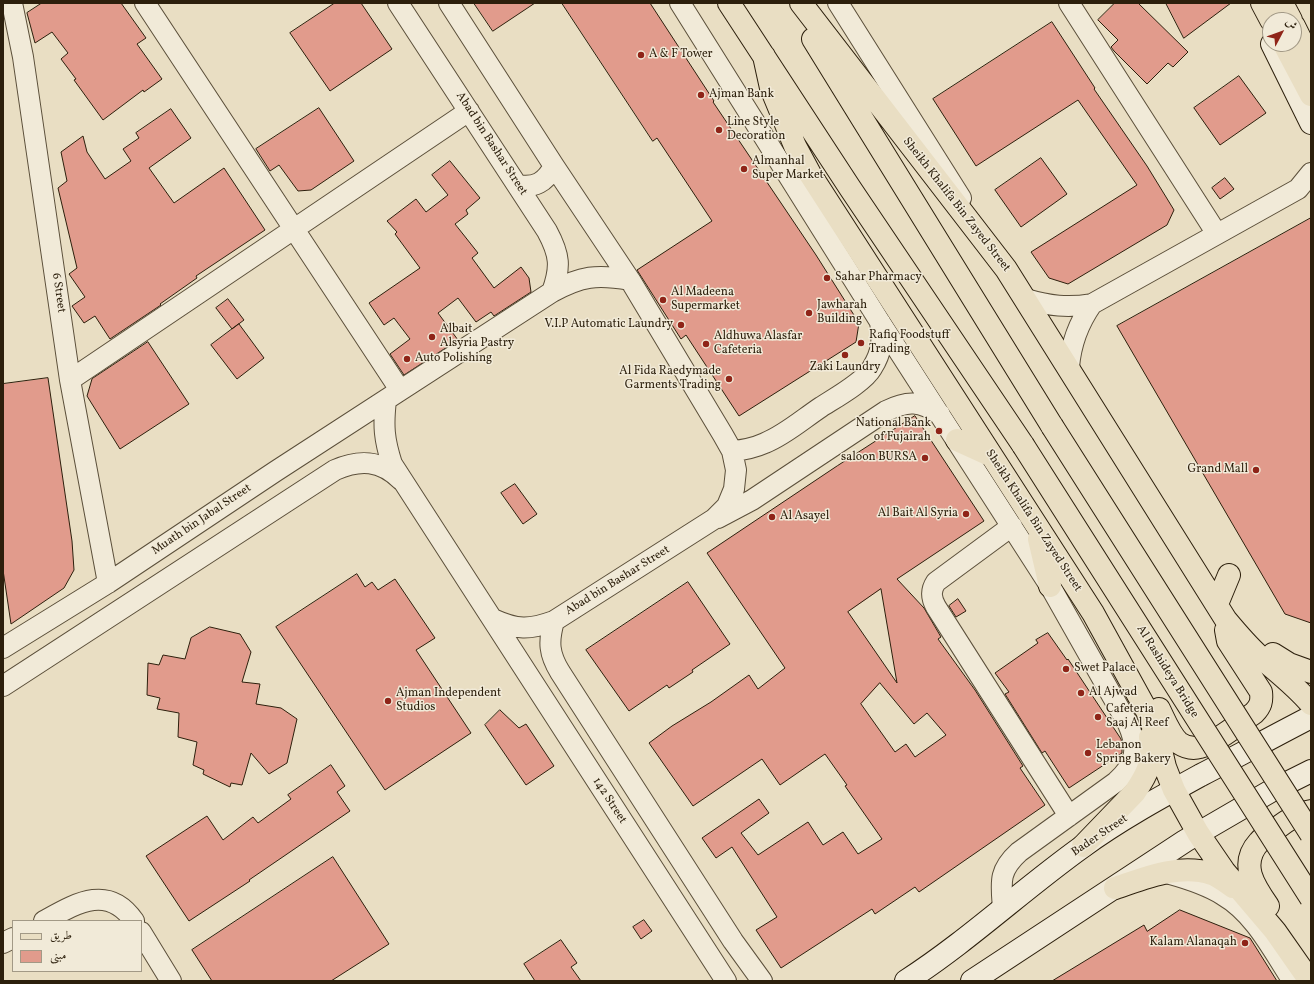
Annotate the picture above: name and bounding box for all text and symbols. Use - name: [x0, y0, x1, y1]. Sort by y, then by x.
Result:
- north arrow: [1262, 12, 1302, 52]
- text: ش: [1281, 15, 1300, 33]
- place label: A & F Tower: [649, 48, 713, 62]
- marker: A & F Tower: [636, 50, 646, 60]
- place label: Ajman Bank: [709, 88, 774, 102]
- street label: Abad bin Bashar Street: [452, 90, 530, 198]
- marker: Ajman Bank: [696, 90, 706, 100]
- place label: Line Style Decoration: [727, 116, 785, 144]
- marker: Line Style Decoration: [714, 125, 724, 135]
- street label: Sheikh Khalifa Bin Zayed Street: [899, 135, 1013, 275]
- place label: Almanhal Super Market: [752, 155, 824, 183]
- marker: Almanhal Super Market: [739, 164, 749, 174]
- place label: Sahar Pharmacy: [835, 271, 922, 285]
- street label: 6 Street: [48, 272, 68, 314]
- marker: Sahar Pharmacy: [822, 273, 832, 283]
- place label: Al Madeena Supermarket: [671, 286, 740, 314]
- marker: Al Madeena Supermarket: [658, 295, 668, 305]
- place label: Jawharah Building: [817, 299, 867, 327]
- marker: Jawharah Building: [804, 308, 814, 318]
- place label: V.I.P Automatic Laundry: [545, 318, 673, 332]
- marker: V.I.P Automatic Laundry: [676, 320, 686, 330]
- place label: Albait Alsyria Pastry: [440, 323, 514, 351]
- place label: Rafiq Foodstuff Trading: [869, 329, 949, 357]
- place label: Aldhuwa Alasfar Cafeteria: [714, 330, 802, 358]
- marker: Albait Alsyria Pastry: [427, 332, 437, 342]
- marker: Rafiq Foodstuff Trading: [856, 338, 866, 348]
- marker: Aldhuwa Alasfar Cafeteria: [701, 339, 711, 349]
- marker: Zaki Laundry: [840, 350, 850, 360]
- place label: Auto Polishing: [415, 352, 492, 366]
- marker: Auto Polishing: [402, 354, 412, 364]
- place label: Zaki Laundry: [809, 361, 881, 375]
- place label: Al Fida Raedymade Garments Trading: [619, 365, 721, 393]
- marker: Al Fida Raedymade Garments Trading: [724, 374, 734, 384]
- place label: National Bank of Fujairah: [856, 417, 931, 445]
- marker: National Bank of Fujairah: [934, 426, 944, 436]
- street label: Sheikh Khalifa Bin Zayed Street: [982, 447, 1084, 595]
- place label: saloon BURSA: [841, 451, 917, 465]
- marker: saloon BURSA: [920, 453, 930, 463]
- place label: Grand Mall: [1188, 463, 1248, 477]
- marker: Grand Mall: [1251, 465, 1261, 475]
- street label: Muath bin Jabal Street: [150, 481, 254, 559]
- place label: Al Bait Al Syria: [878, 507, 958, 521]
- marker: Al Bait Al Syria: [961, 509, 971, 519]
- place label: Al Asayel: [780, 510, 829, 524]
- marker: Al Asayel: [767, 512, 777, 522]
- street label: Abad bin Bashar Street: [563, 543, 673, 619]
- street label: Al Rashideya Bridge: [1133, 623, 1201, 721]
- place label: Swet Palace: [1074, 662, 1136, 676]
- marker: Swet Palace: [1061, 664, 1071, 674]
- place label: Al Ajwad: [1089, 686, 1137, 700]
- place label: Ajman Independent Studios: [396, 687, 501, 715]
- marker: Al Ajwad: [1076, 688, 1086, 698]
- marker: Ajman Independent Studios: [383, 696, 393, 706]
- place label: Cafeteria Saaj Al Reef: [1106, 703, 1168, 731]
- marker: Cafeteria Saaj Al Reef: [1093, 712, 1103, 722]
- place label: Lebanon Spring Bakery: [1096, 739, 1171, 767]
- marker: Lebanon Spring Bakery: [1083, 748, 1093, 758]
- street label: 142 Street: [589, 775, 629, 827]
- street label: Bader Street: [1069, 812, 1131, 860]
- legend: [12, 920, 142, 972]
- text: طريق: [50, 928, 72, 944]
- place label: Kalam Alanaqah: [1149, 936, 1237, 950]
- marker: Kalam Alanaqah: [1240, 938, 1250, 948]
- text: مبنى: [50, 948, 66, 964]

